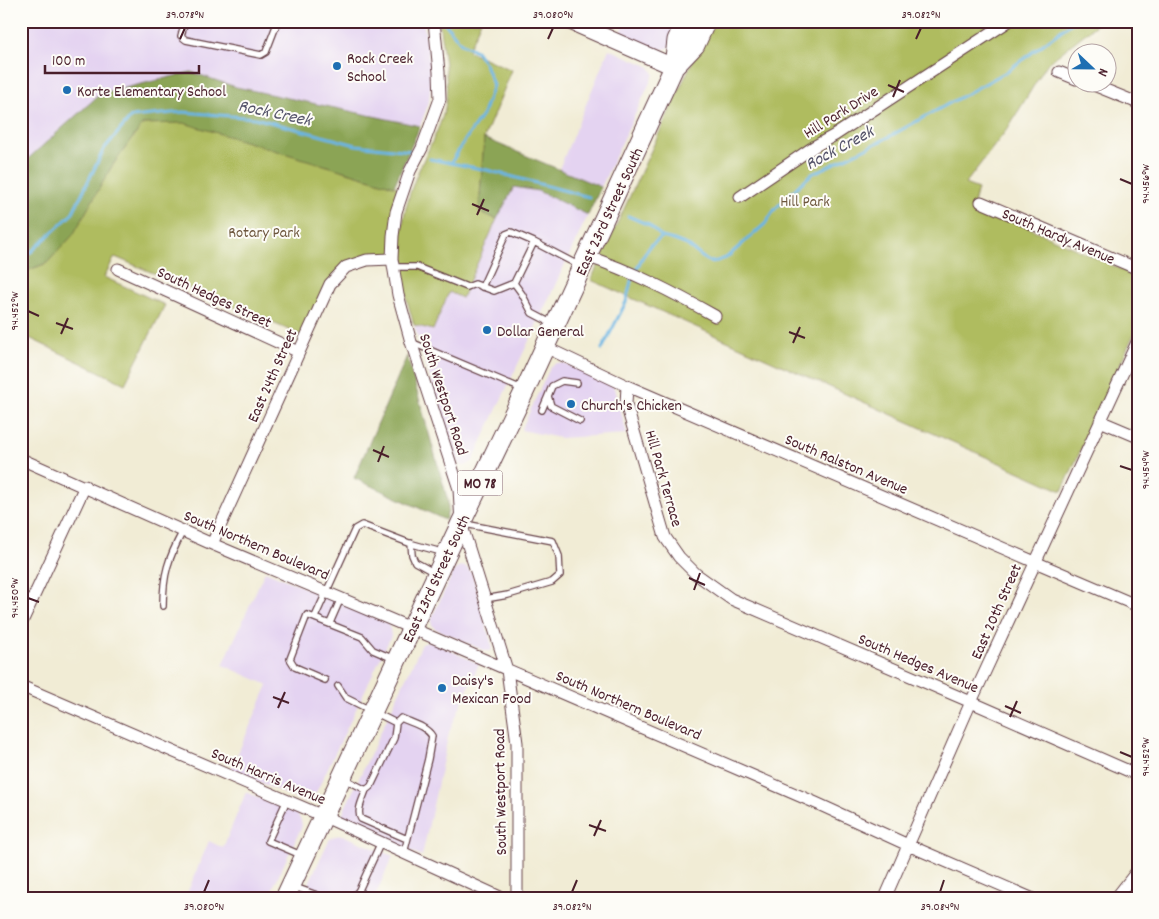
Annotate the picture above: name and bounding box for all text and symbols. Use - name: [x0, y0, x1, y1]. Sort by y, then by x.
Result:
- text: 39.078°N: [166, 7, 204, 24]
- text: 39.080°N: [533, 7, 573, 24]
- text: 39.082°N: [901, 7, 941, 24]
- scale bar: [45, 42, 199, 74]
- north arrow: [1066, 42, 1116, 92]
- place label: Rock Creek School: [347, 48, 413, 89]
- text: 100 m: [52, 51, 85, 73]
- marker: Rock Creek School: [331, 60, 343, 72]
- text: N: [1092, 65, 1113, 79]
- place label: Korte Elementary School: [77, 81, 226, 104]
- street label: Hill Park Drive: [800, 81, 883, 145]
- marker: Korte Elementary School: [61, 84, 73, 96]
- water label: Rock Creek: [236, 94, 315, 135]
- water label: Rock Creek: [801, 120, 880, 178]
- street label: East 23rd Street South: [570, 144, 650, 280]
- text: 94.456°W: [1138, 164, 1155, 204]
- park label: Hill Park: [780, 191, 830, 214]
- street label: South Hardy Avenue: [998, 203, 1118, 272]
- park label: Rotary Park: [228, 222, 300, 245]
- street label: South Hedges Street: [153, 262, 275, 335]
- text: 94.452°W: [7, 291, 24, 331]
- place label: Dollar General: [497, 321, 584, 344]
- marker: Dollar General: [481, 324, 493, 336]
- street label: East 24th Street: [242, 325, 304, 427]
- street label: South Westport Road: [412, 331, 473, 459]
- place label: Church's Chicken: [581, 395, 682, 418]
- marker: Church's Chicken: [565, 398, 577, 410]
- street label: Hill Park Terrace: [638, 428, 687, 530]
- street label: South Ralston Avenue: [781, 429, 911, 502]
- text: 94.454°W: [1138, 451, 1155, 489]
- road number: MO 78: [458, 470, 502, 496]
- street label: South Northern Boulevard: [180, 505, 332, 587]
- street label: East 23rd Street South: [397, 511, 477, 647]
- street label: East 20th Street: [966, 560, 1029, 664]
- text: 94.450°W: [7, 578, 24, 618]
- street label: South Hedges Avenue: [854, 629, 982, 700]
- street label: South Northern Boulevard: [552, 665, 704, 747]
- place label: Daisy's Mexican Food: [452, 670, 531, 711]
- marker: Daisy's Mexican Food: [436, 682, 448, 694]
- street label: South Westport Road: [489, 728, 514, 856]
- text: 94.452°W: [1138, 737, 1155, 777]
- street label: South Harris Avenue: [207, 743, 329, 812]
- text: 39.080°N: [184, 899, 224, 916]
- text: 39.082°N: [552, 899, 592, 916]
- text: 39.084°N: [921, 899, 960, 916]

